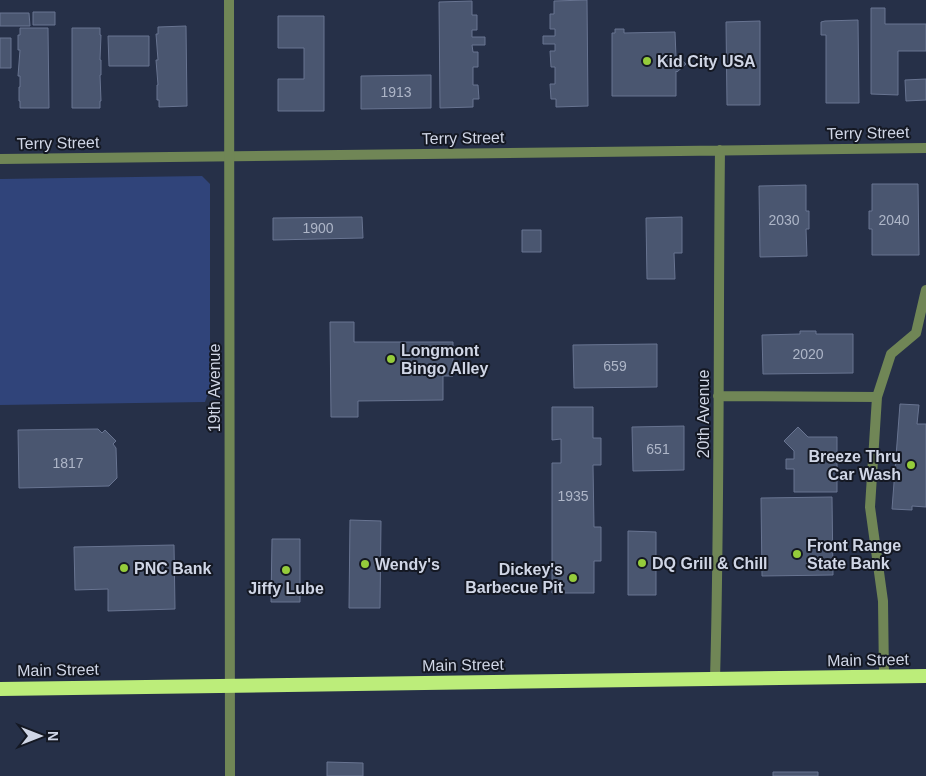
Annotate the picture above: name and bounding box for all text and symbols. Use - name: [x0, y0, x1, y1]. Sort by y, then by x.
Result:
- place label: Kid City USA: [657, 53, 756, 70]
- marker: Kid City USA: [641, 55, 653, 67]
- house number: 1913: [380, 84, 412, 100]
- street label: Terry Street: [827, 124, 910, 142]
- street label: Terry Street: [422, 129, 505, 147]
- street label: Terry Street: [17, 134, 100, 152]
- house number: 2030: [768, 212, 800, 228]
- house number: 2040: [878, 212, 910, 228]
- house number: 1900: [302, 220, 334, 236]
- place label: Longmont Bingo Alley: [401, 342, 489, 377]
- street label: 19th Avenue: [206, 344, 223, 432]
- house number: 2020: [792, 346, 824, 362]
- marker: Longmont Bingo Alley: [385, 353, 397, 365]
- house number: 659: [603, 358, 627, 374]
- street label: 20th Avenue: [695, 370, 712, 458]
- house number: 651: [646, 441, 670, 457]
- place label: Breeze Thru Car Wash: [809, 448, 901, 483]
- house number: 1817: [52, 455, 84, 471]
- marker: Breeze Thru Car Wash: [905, 459, 917, 471]
- house number: 1935: [557, 488, 589, 504]
- place label: Front Range State Bank: [807, 537, 901, 572]
- marker: Front Range State Bank: [791, 548, 803, 560]
- place label: DQ Grill & Chill: [652, 555, 768, 572]
- place label: Wendy's: [375, 556, 440, 573]
- marker: DQ Grill & Chill: [636, 557, 648, 569]
- marker: Wendy's: [359, 558, 371, 570]
- place label: PNC Bank: [134, 560, 211, 577]
- place label: Dickey's Barbecue Pit: [465, 561, 564, 596]
- marker: PNC Bank: [118, 562, 130, 574]
- marker: Jiffy Lube: [280, 564, 292, 576]
- marker: Dickey's Barbecue Pit: [567, 572, 579, 584]
- place label: Jiffy Lube: [248, 580, 324, 597]
- street label: Main Street: [827, 651, 910, 669]
- street label: Main Street: [422, 656, 505, 674]
- street label: Main Street: [17, 661, 100, 679]
- north arrow: [15, 711, 65, 761]
- text: N: [45, 731, 61, 741]

